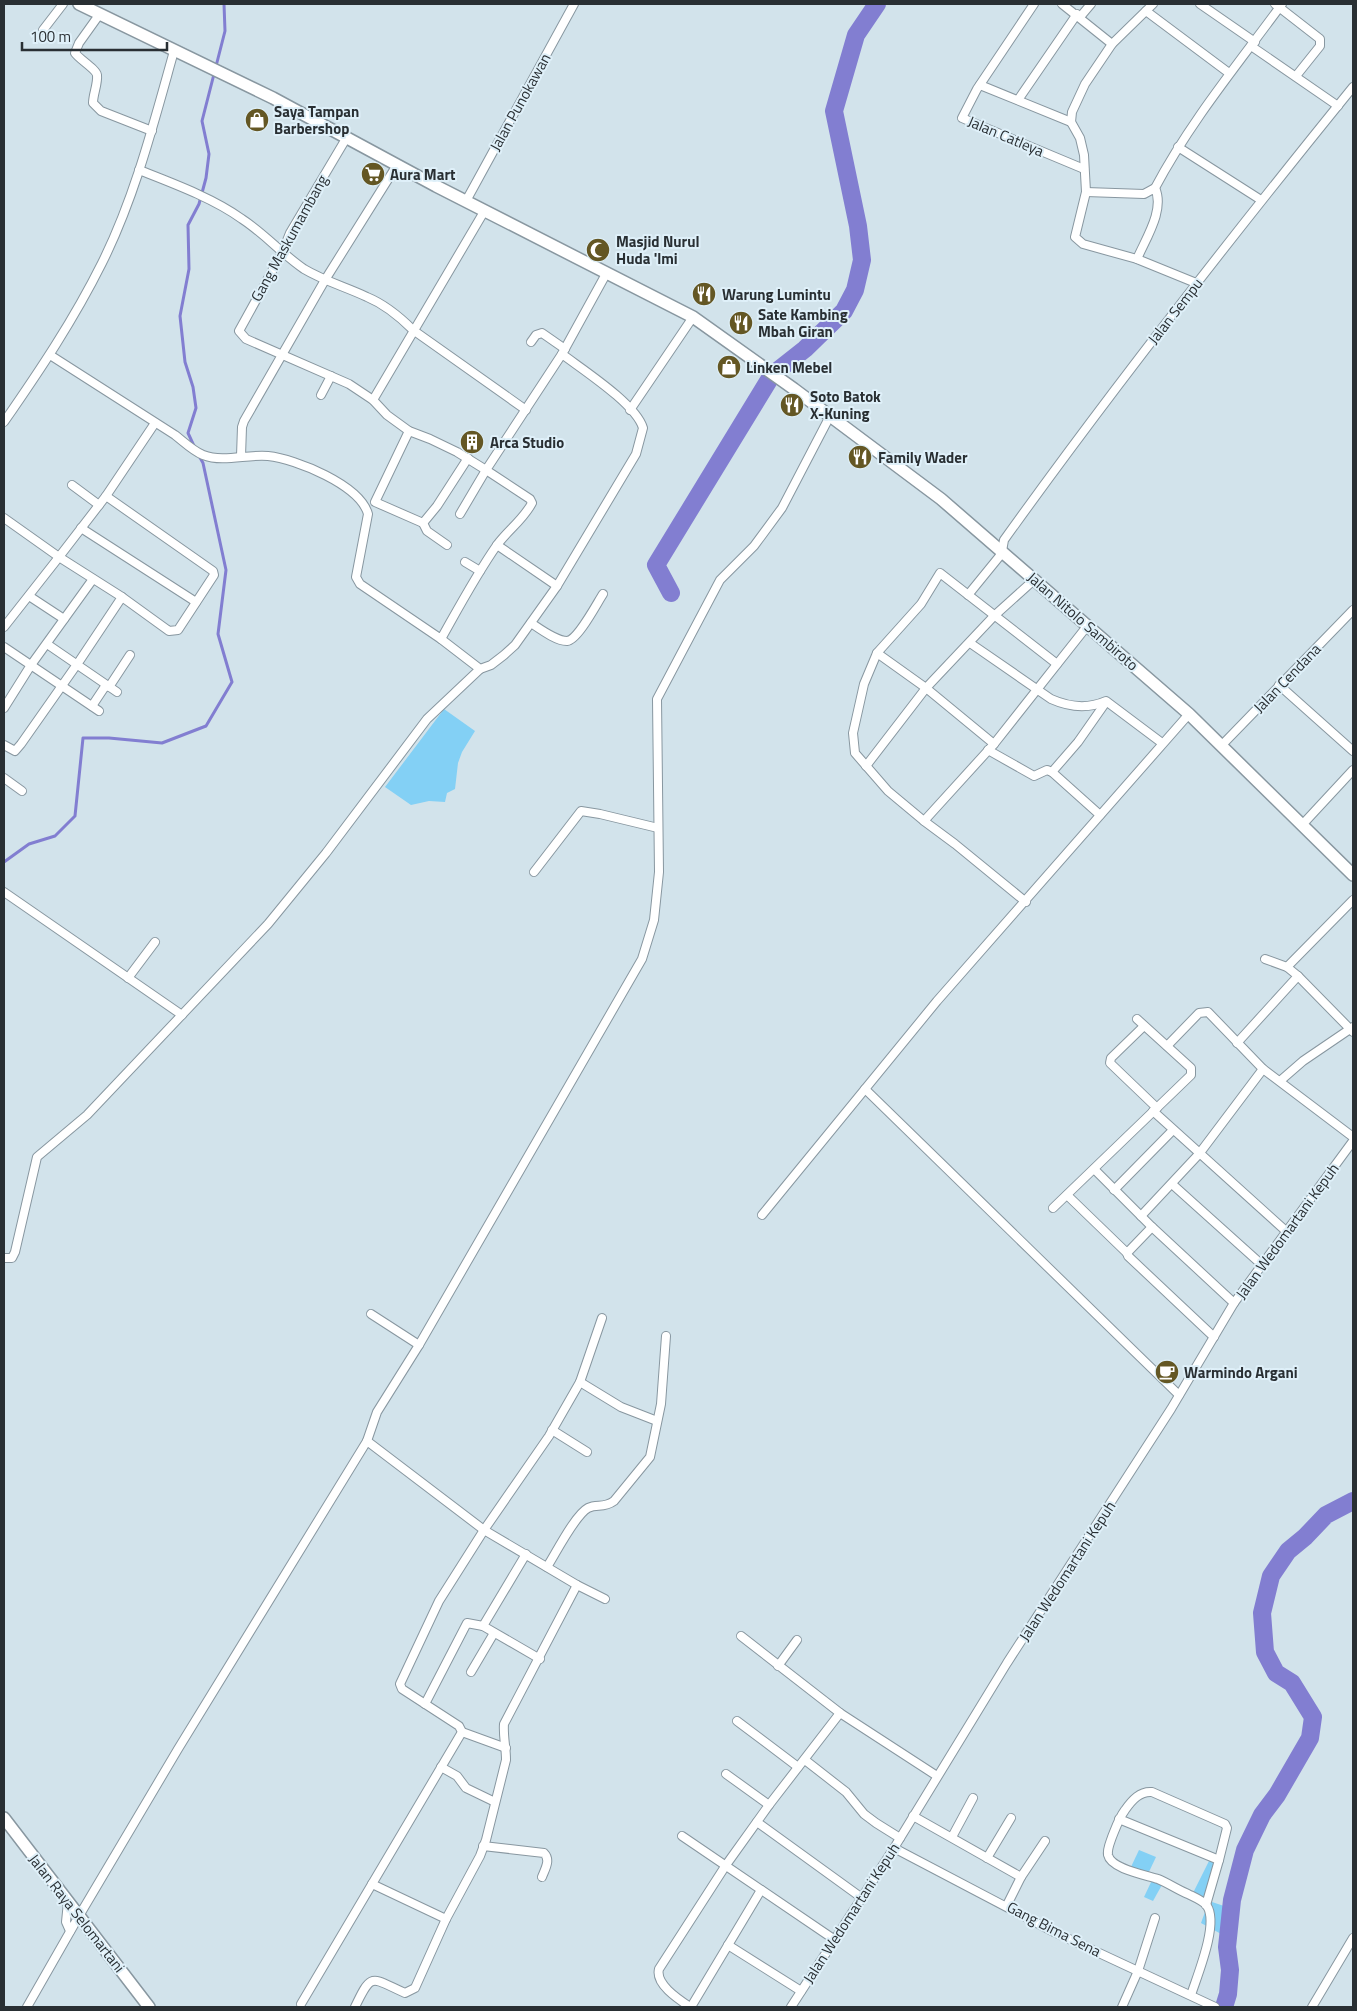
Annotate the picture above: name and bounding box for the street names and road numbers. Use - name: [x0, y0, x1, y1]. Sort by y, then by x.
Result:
- street label: Jalan Punokawan: [484, 49, 556, 155]
- street label: Jalan Catleya: [964, 110, 1048, 163]
- street label: Gang Maskumambang: [245, 170, 334, 306]
- street label: Jalan Sempu: [1142, 273, 1208, 349]
- street label: Jalan Nitolo Sambiroto: [1022, 566, 1144, 676]
- street label: Jalan Cendana: [1248, 638, 1326, 718]
- street label: Jalan Wedomartani Kepuh: [1230, 1158, 1344, 1304]
- street label: Jalan Wedomartani Kepuh: [1013, 1496, 1121, 1646]
- street label: Jalan Wedomartani Kepuh: [797, 1838, 905, 1988]
- street label: Jalan Raya Selomartani: [23, 1849, 131, 1977]
- street label: Gang Bima Sena: [1003, 1895, 1106, 1963]

